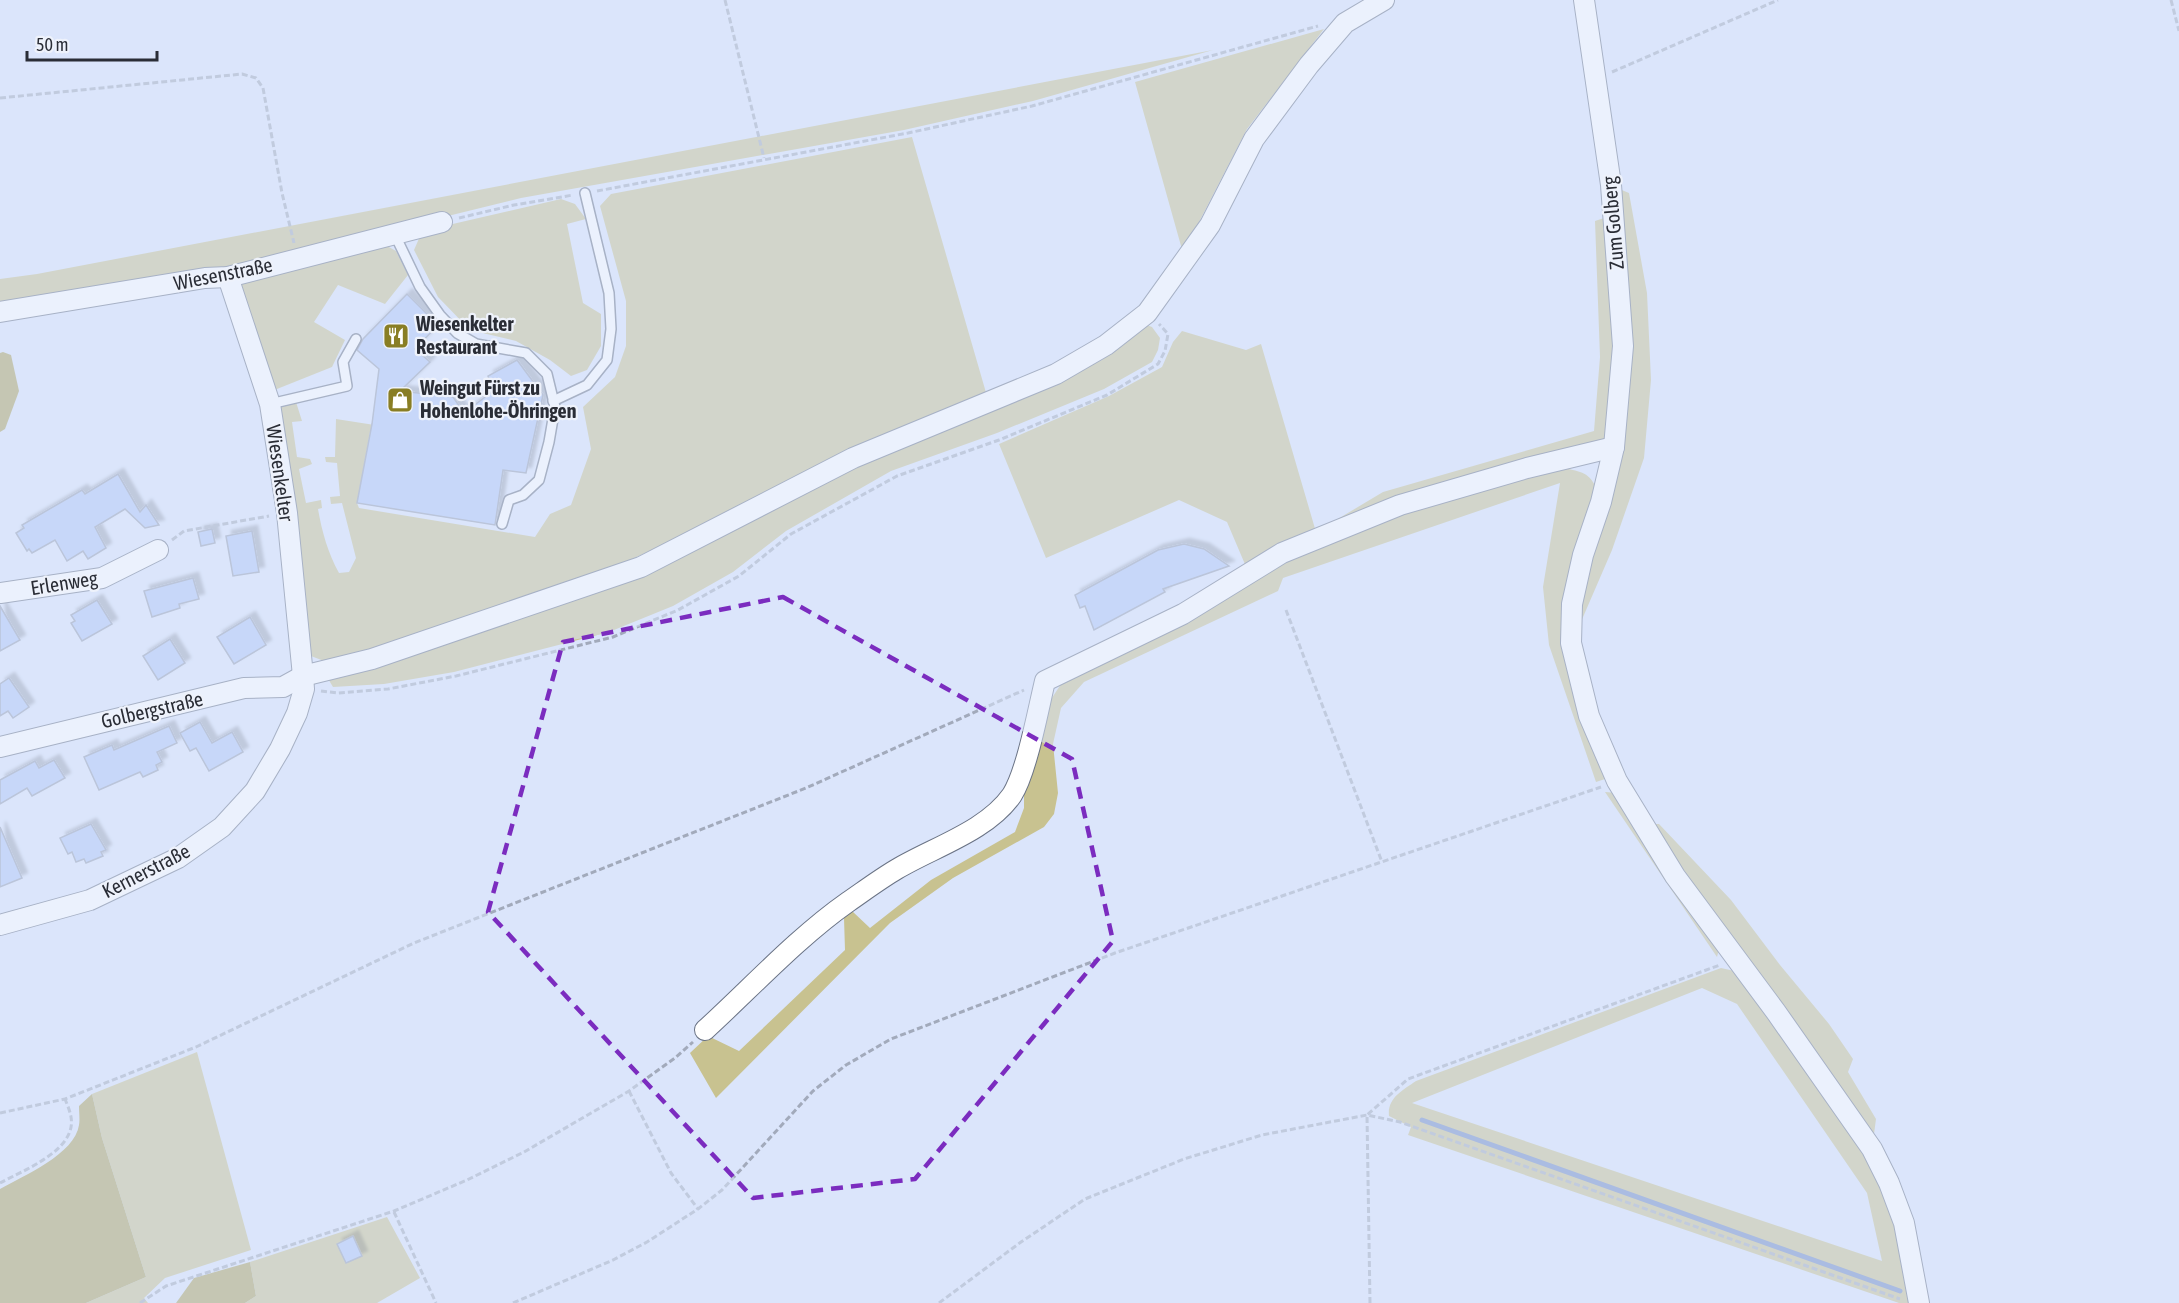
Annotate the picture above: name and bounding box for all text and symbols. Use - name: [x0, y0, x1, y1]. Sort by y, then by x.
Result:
- scale bar: [27, 24, 158, 62]
- text: 50 m: [36, 34, 68, 55]
- street label: Zum Golberg: [1597, 175, 1628, 271]
- street label: Wiesenstraße: [172, 253, 274, 294]
- place label: Wiesenkelter Restaurant: [415, 312, 514, 358]
- restaurant icon: Wiesenkelter Restaurant: [381, 321, 411, 351]
- place label: Weingut Fürst zu Hohenlohe-Öhringen: [419, 376, 576, 422]
- shop icon: Weingut Fürst zu Hohenlohe-Öhringen: [385, 385, 415, 415]
- street label: Wiesenkelter: [262, 423, 299, 524]
- street label: Erlenweg: [29, 566, 100, 599]
- street label: Golbergstraße: [99, 687, 205, 732]
- street label: Kernerstraße: [98, 839, 193, 902]

